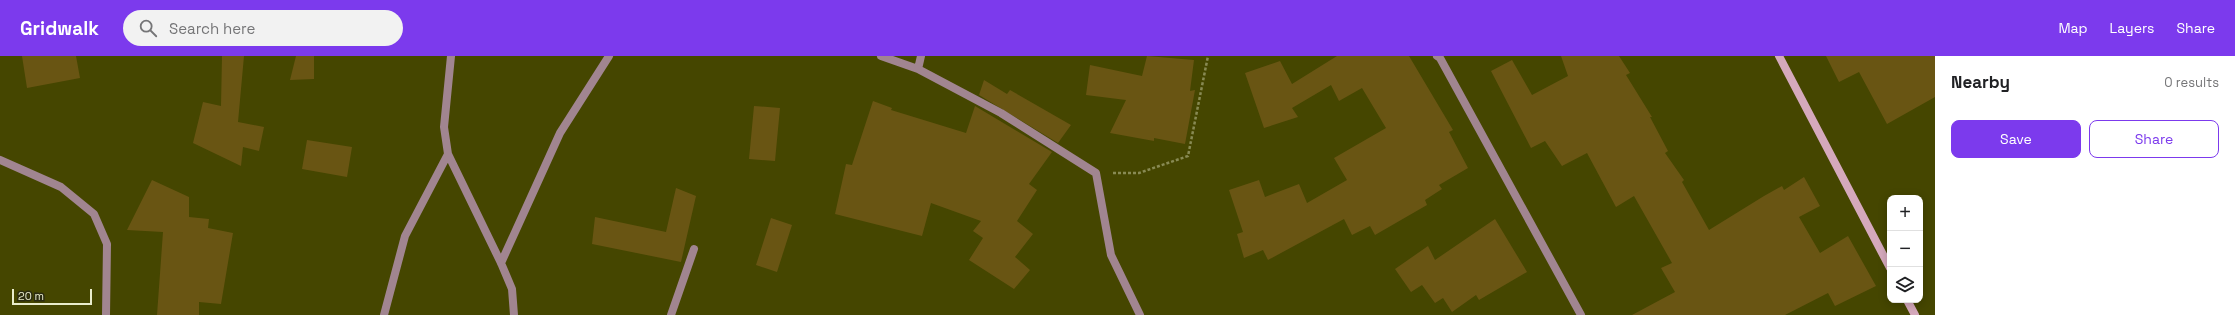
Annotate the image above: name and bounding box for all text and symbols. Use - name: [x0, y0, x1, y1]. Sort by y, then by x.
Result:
- search box: [123, 10, 403, 46]
- text: Gridwalk: [20, 16, 99, 41]
- icon: search: [137, 17, 159, 39]
- text: Search here: [169, 19, 255, 38]
- text: Map: [2058, 19, 2088, 37]
- text: Layers: [2110, 19, 2154, 37]
- text: Share: [2176, 19, 2215, 37]
- text: Nearby: [1951, 71, 2010, 93]
- text: 0 results: [2164, 74, 2219, 91]
- button: Save: [1951, 120, 2081, 158]
- button: Share: [2089, 120, 2219, 158]
- map controls: [1887, 195, 1923, 303]
- button: +: [1887, 195, 1923, 231]
- button: −: [1887, 231, 1923, 267]
- button: layers: [1887, 267, 1923, 303]
- scale bar: [12, 287, 92, 306]
- text: 20 m: [18, 289, 44, 303]

